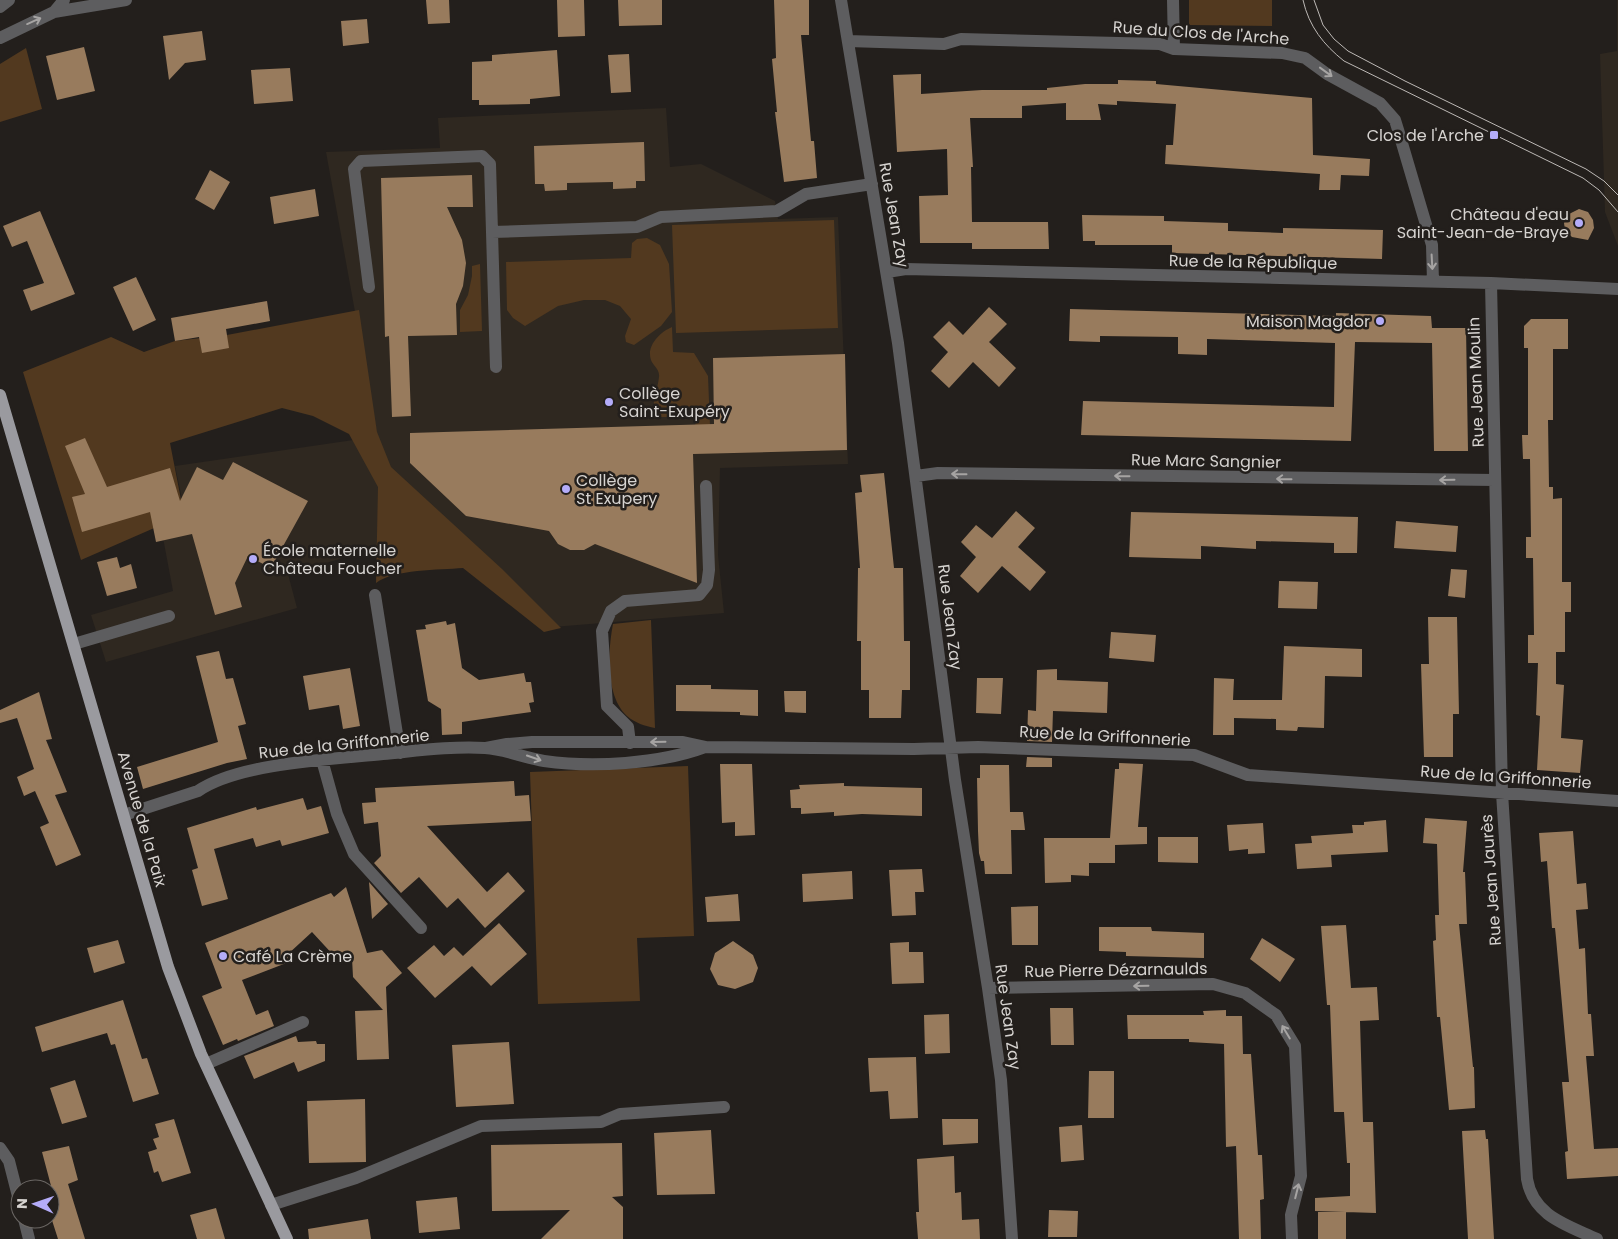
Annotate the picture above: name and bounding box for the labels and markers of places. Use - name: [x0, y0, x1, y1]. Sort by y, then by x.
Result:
- place label: Clos de l'Arche: [1367, 124, 1484, 147]
- marker: Clos de l'Arche: [1488, 129, 1500, 141]
- place label: Château d'eau Saint-Jean-de-Braye: [1397, 203, 1569, 244]
- marker: Château d'eau Saint-Jean-de-Braye: [1573, 217, 1585, 229]
- place label: Maison Magdor: [1246, 310, 1370, 333]
- marker: Maison Magdor: [1374, 315, 1386, 327]
- place label: Collège Saint-Exupéry: [619, 382, 730, 423]
- marker: Collège Saint-Exupéry: [603, 396, 615, 408]
- place label: Collège St Exupery: [576, 469, 657, 510]
- marker: Collège St Exupery: [560, 483, 572, 495]
- place label: École maternelle Château Foucher: [263, 539, 402, 580]
- marker: École maternelle Château Foucher: [247, 553, 259, 565]
- place label: Café La Crème: [233, 945, 352, 968]
- marker: Café La Crème: [217, 950, 229, 962]

